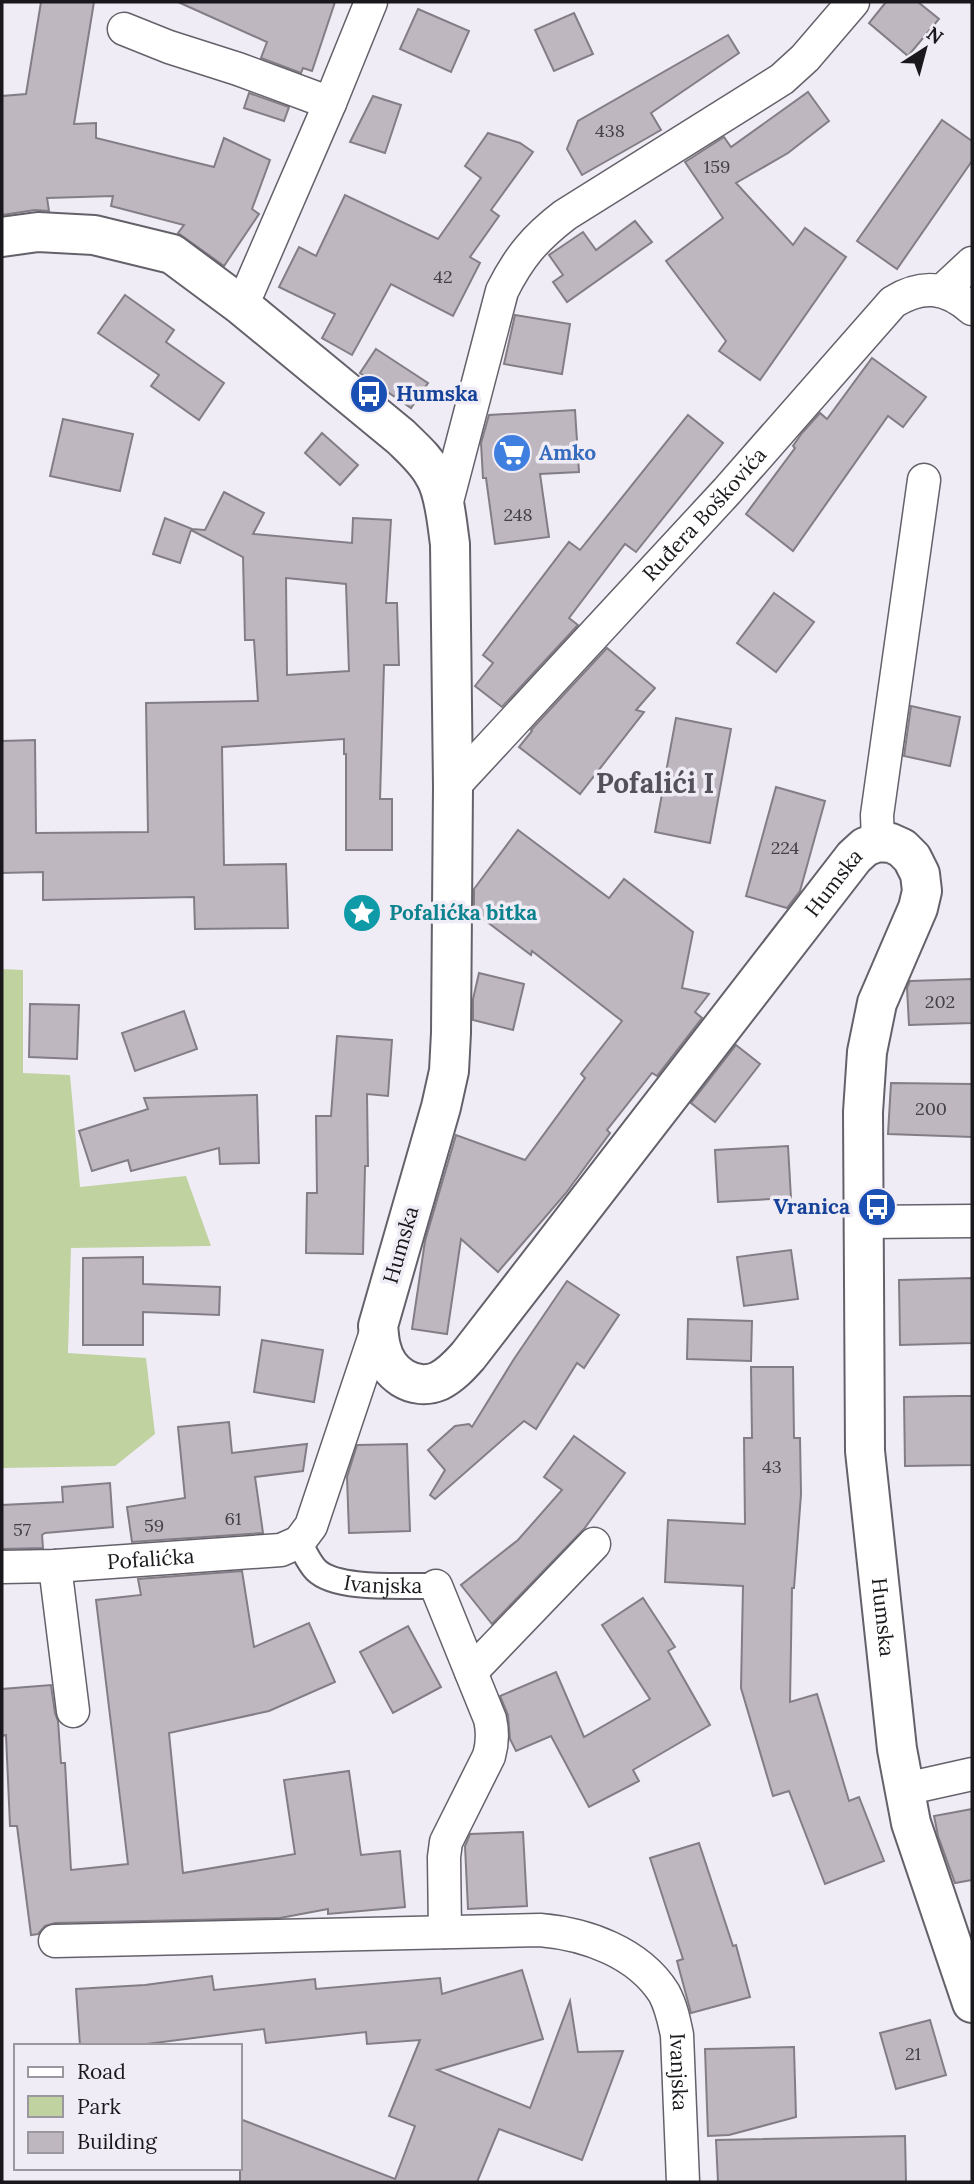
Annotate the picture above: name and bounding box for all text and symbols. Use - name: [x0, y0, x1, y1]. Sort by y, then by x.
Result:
- north arrow: [890, 14, 960, 84]
- text: N: [922, 21, 948, 49]
- house number: 438: [595, 119, 625, 142]
- house number: 159: [704, 155, 730, 178]
- house number: 42: [433, 265, 453, 288]
- bus stop icon: Humska: [348, 373, 390, 415]
- place label: Humska: [396, 380, 478, 407]
- supermarket icon: Amko: [491, 432, 533, 474]
- place label: Amko: [539, 439, 596, 466]
- street label: Ruđera Boškovića: [636, 441, 772, 587]
- house number: 248: [503, 503, 533, 526]
- district label: Pofalići I: [596, 765, 714, 801]
- house number: 224: [771, 836, 800, 859]
- street label: Humska: [799, 842, 868, 922]
- place icon: Pofalićka bitka: [341, 892, 383, 934]
- place label: Pofalićka bitka: [389, 899, 537, 926]
- house number: 202: [925, 990, 955, 1013]
- house number: 200: [915, 1097, 947, 1120]
- bus stop icon: Vranica: [856, 1186, 898, 1228]
- place label: Vranica: [773, 1193, 850, 1220]
- street label: Humska: [377, 1203, 424, 1287]
- house number: 43: [762, 1455, 782, 1478]
- house number: 61: [225, 1507, 241, 1530]
- house number: 59: [144, 1514, 164, 1537]
- house number: 57: [13, 1518, 31, 1541]
- street label: Pofalićka: [106, 1542, 196, 1575]
- street label: Ivanjska: [342, 1568, 423, 1599]
- street label: Humska: [866, 1576, 901, 1658]
- street label: Ivanjska: [664, 2032, 694, 2111]
- house number: 21: [905, 2042, 921, 2065]
- legend: [14, 2044, 242, 2170]
- text: Road: [77, 2058, 126, 2085]
- text: Park: [77, 2093, 121, 2120]
- text: Building: [77, 2128, 157, 2155]

